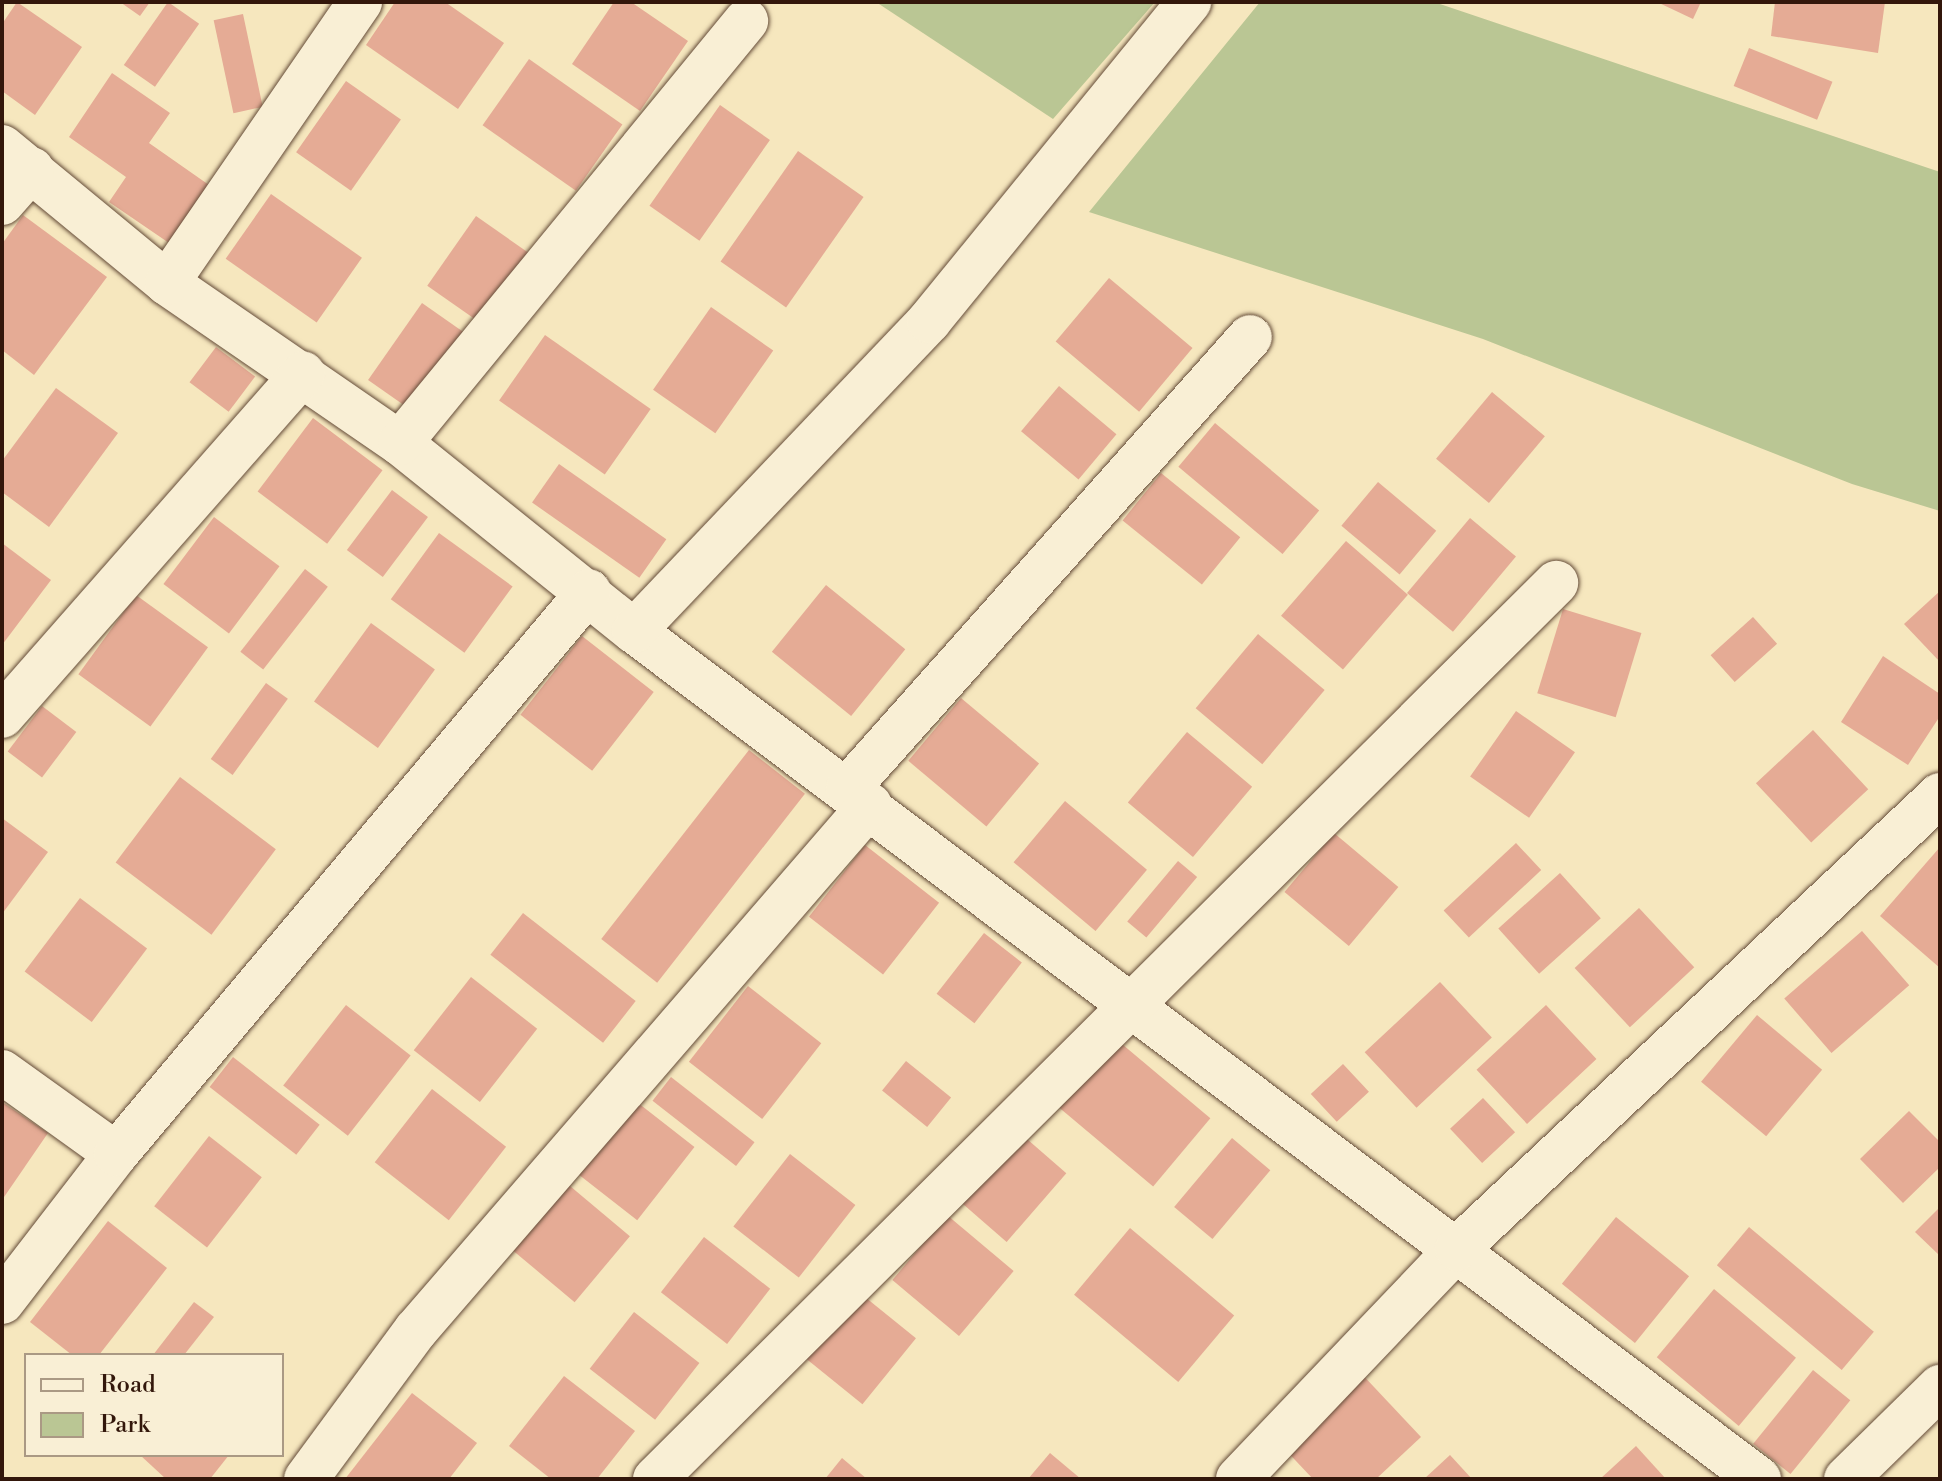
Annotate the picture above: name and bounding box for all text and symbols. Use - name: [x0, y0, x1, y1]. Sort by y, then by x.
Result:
- legend: [24, 1353, 284, 1457]
- text: Road: [100, 1370, 156, 1400]
- text: Park: [100, 1410, 150, 1440]

